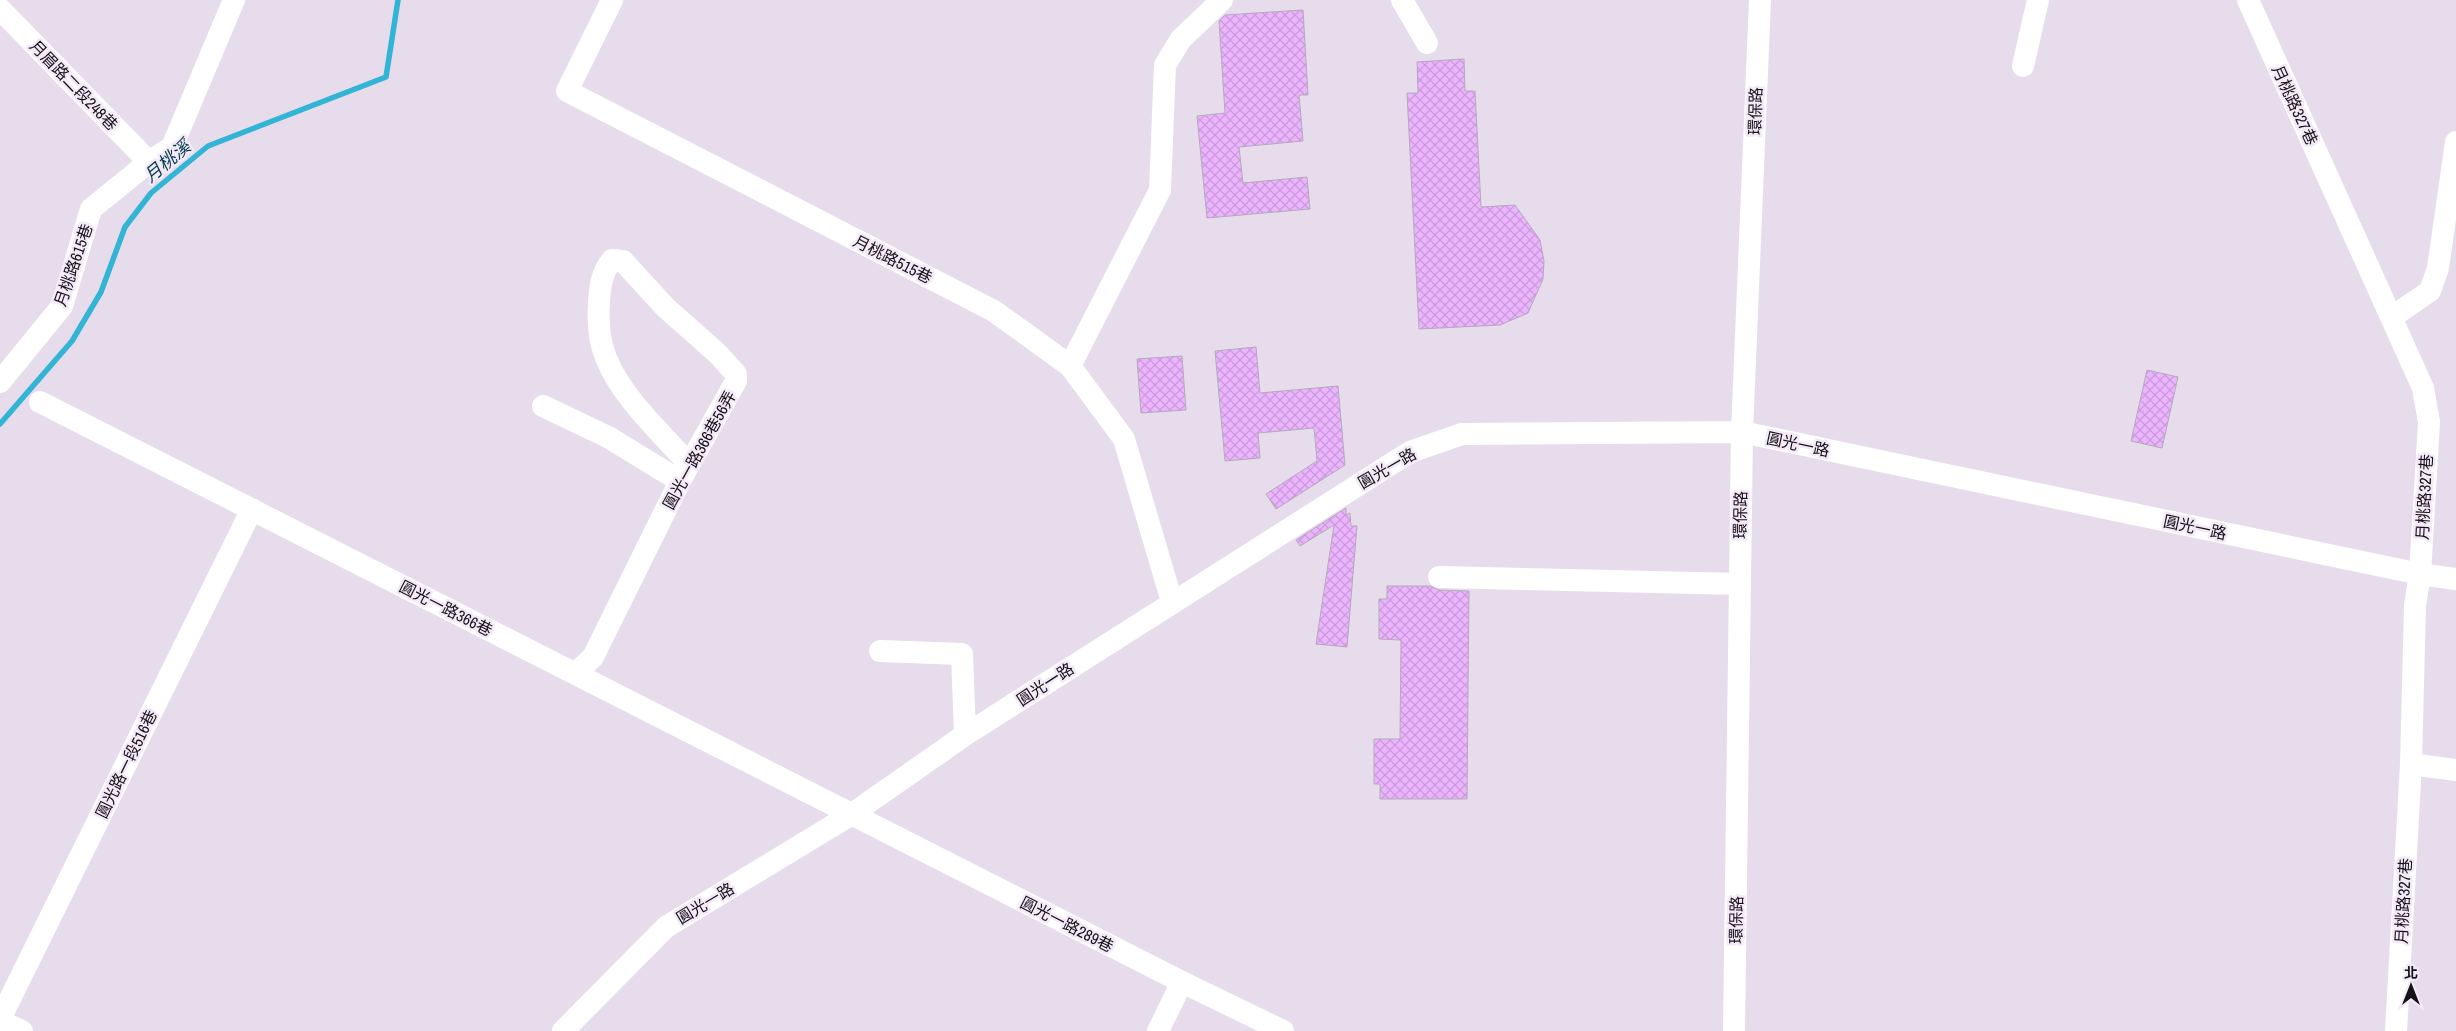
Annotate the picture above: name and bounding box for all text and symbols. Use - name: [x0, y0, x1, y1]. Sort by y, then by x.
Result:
- street label: 月眉路二段248巷: [25, 35, 123, 135]
- street label: 月桃路327巷: [2267, 61, 2323, 149]
- street label: 環保路: [1743, 87, 1767, 135]
- water label: 月桃溪: [138, 132, 198, 188]
- street label: 月桃路615巷: [49, 221, 97, 309]
- street label: 月桃路515巷: [850, 230, 936, 288]
- street label: 圓光一路366巷56弄: [657, 387, 741, 513]
- street label: 圓光一路: [1764, 427, 1832, 461]
- street label: 圓光一路: [1354, 442, 1420, 494]
- street label: 月桃路327巷: [2411, 454, 2437, 540]
- street label: 環保路: [1729, 491, 1751, 539]
- street label: 圓光一路: [2161, 510, 2229, 544]
- street label: 圓光一路366巷: [396, 575, 496, 641]
- street label: 圓光一路: [1012, 657, 1078, 711]
- street label: 圓光路一段516巷: [90, 706, 162, 822]
- street label: 月桃路327巷: [2390, 858, 2416, 944]
- street label: 圓光一路: [672, 877, 738, 929]
- street label: 圓光一路289巷: [1017, 891, 1117, 957]
- street label: 環保路: [1725, 896, 1747, 944]
- north arrow: [2386, 961, 2436, 1011]
- text: 北: [2404, 964, 2418, 982]

